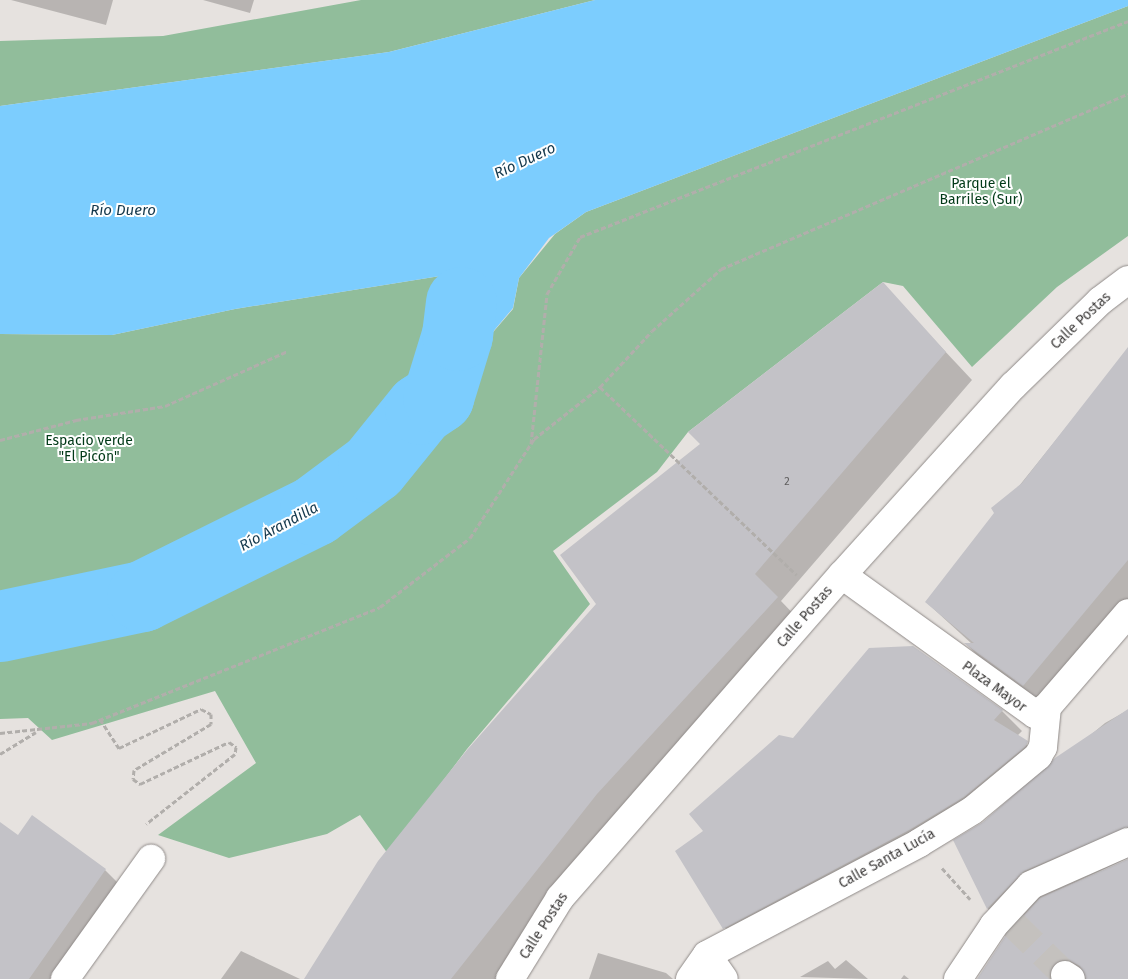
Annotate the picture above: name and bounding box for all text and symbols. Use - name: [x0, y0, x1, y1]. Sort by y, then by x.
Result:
- water label: Río Duero: [491, 139, 559, 183]
- park label: Parque el Barriles (Sur): [939, 176, 1023, 208]
- water label: Río Duero: [90, 202, 156, 220]
- street label: Calle Postas: [1047, 289, 1115, 353]
- park label: Espacio verde "El Picón": [45, 433, 133, 466]
- house number: 2: [784, 475, 790, 489]
- water label: Río Arandilla: [236, 499, 322, 555]
- street label: Calle Postas: [774, 583, 836, 651]
- street label: Plaza Mayor: [958, 658, 1030, 716]
- street label: Calle Santa Lucía: [836, 826, 938, 892]
- street label: Calle Postas: [516, 890, 572, 962]

